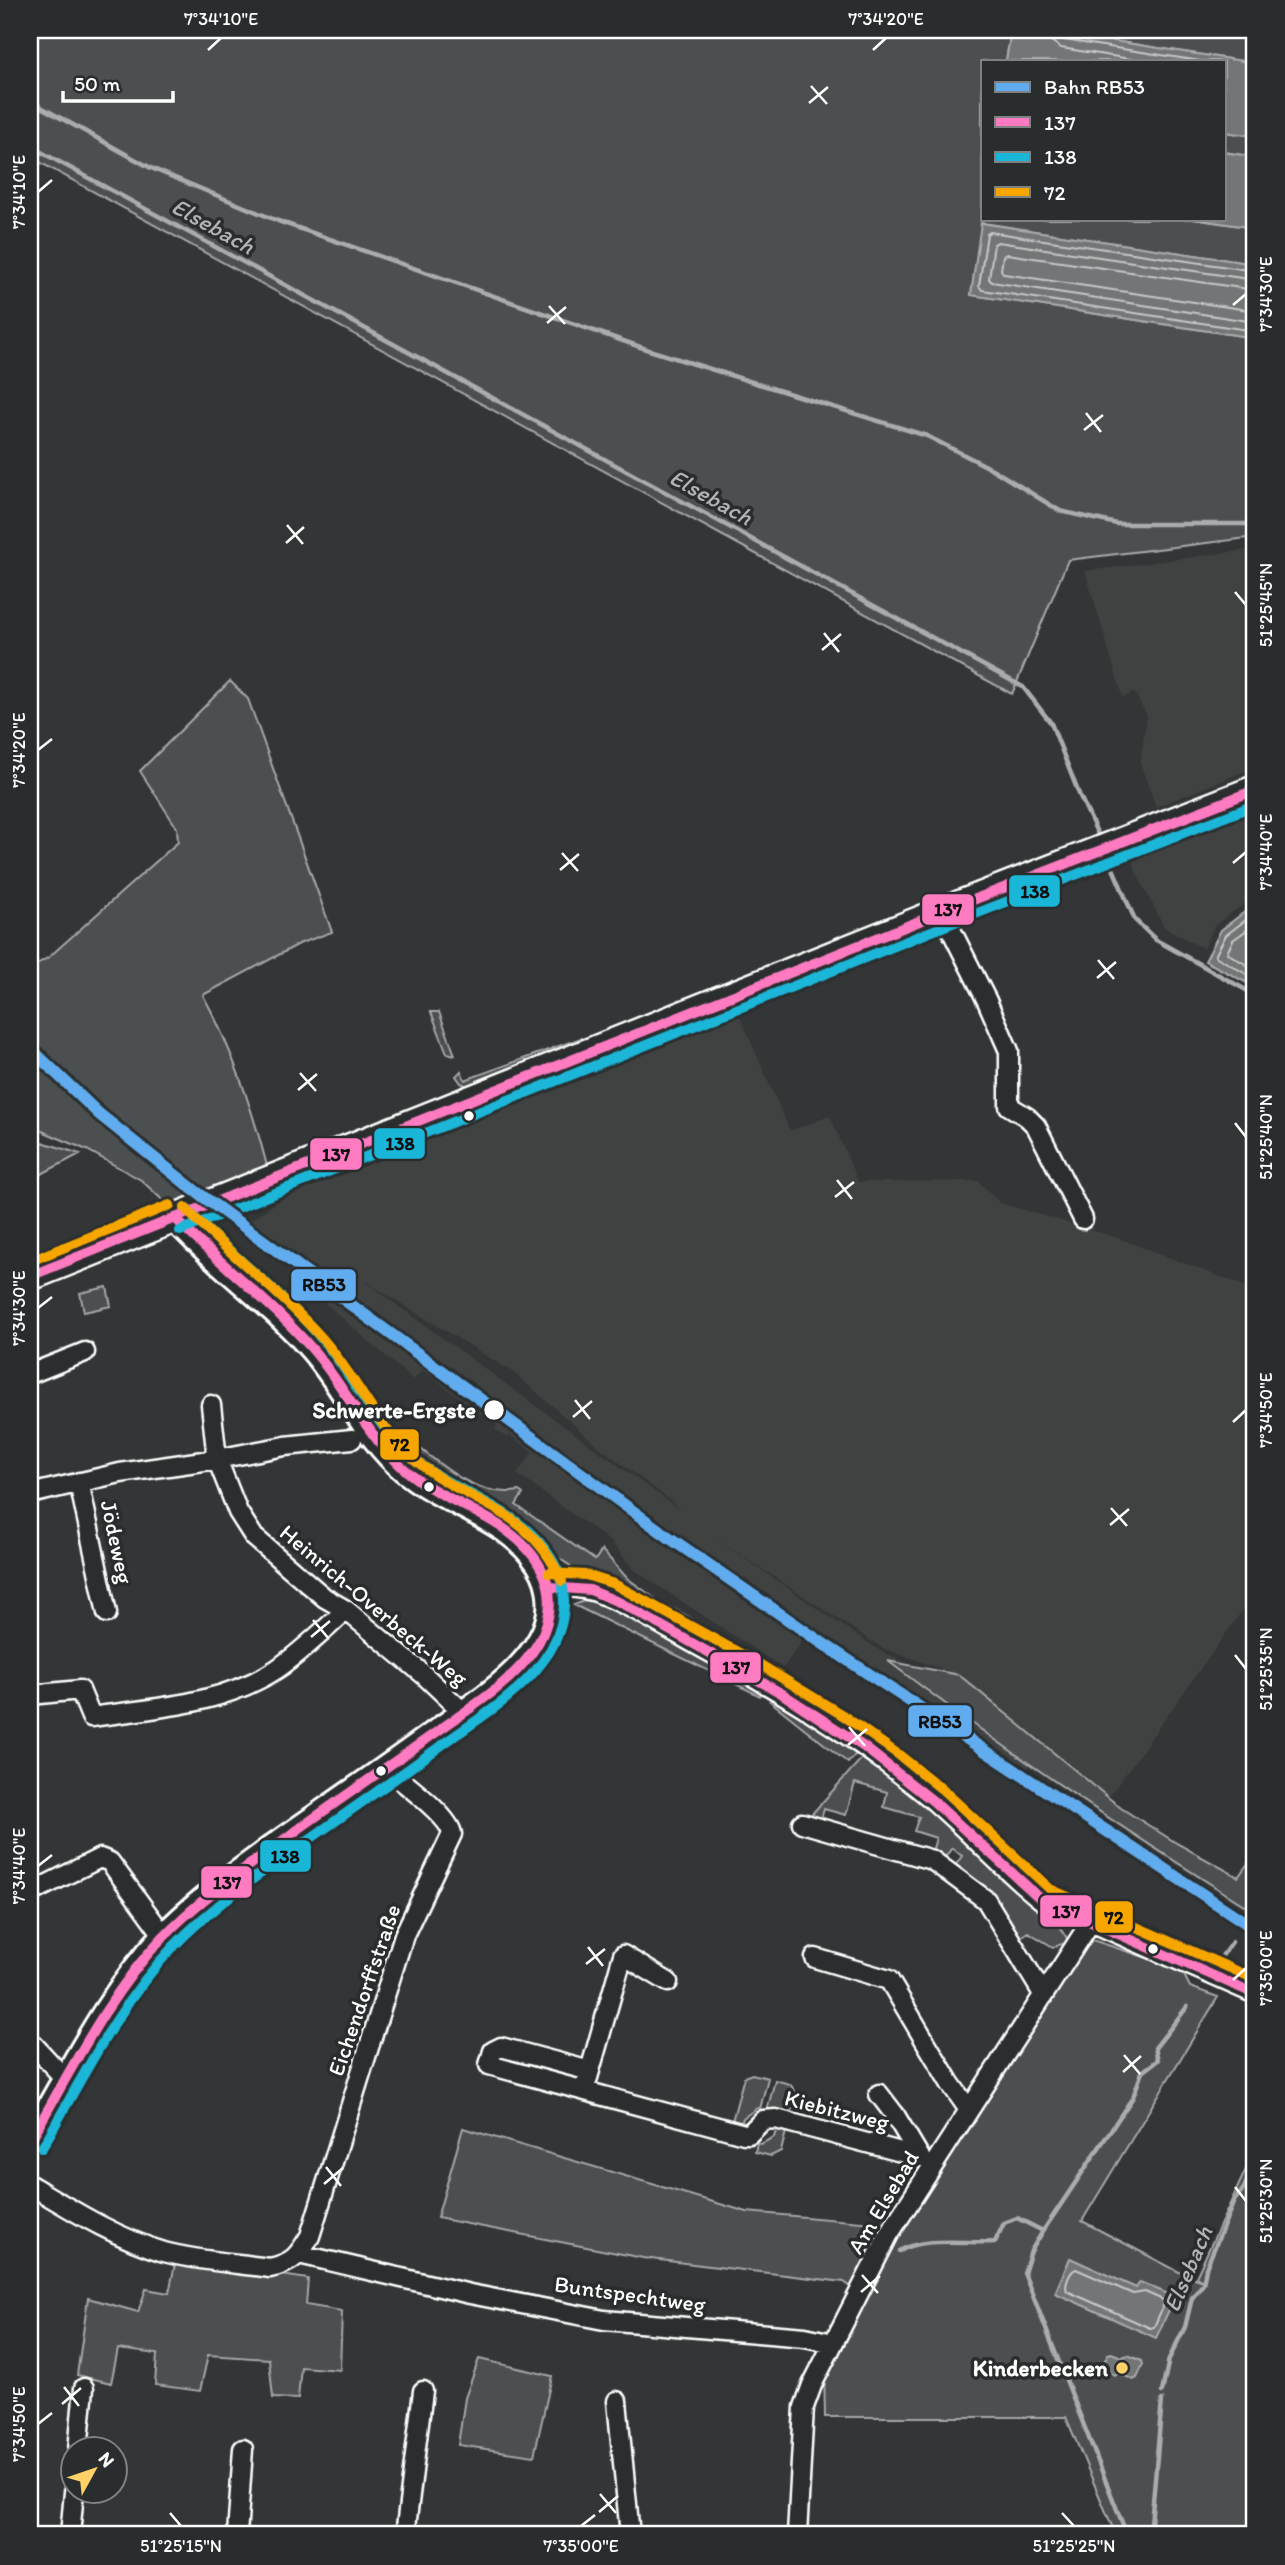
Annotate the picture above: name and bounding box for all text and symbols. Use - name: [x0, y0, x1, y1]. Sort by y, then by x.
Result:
- text: 7°34'10"E: [184, 8, 258, 30]
- text: 7°34'20"E: [848, 8, 924, 30]
- scale bar: [63, 60, 173, 104]
- legend: [981, 60, 1226, 220]
- text: 50 m: [74, 71, 121, 96]
- text: Bahn RB53: [1044, 74, 1145, 99]
- text: 137: [1044, 110, 1076, 135]
- text: 138: [1044, 144, 1077, 169]
- text: 7°34'10"E: [8, 155, 30, 229]
- text: 72: [1044, 180, 1065, 205]
- water label: Elsebach: [167, 191, 260, 260]
- text: 7°34'30"E: [1255, 256, 1277, 332]
- water label: Elsebach: [665, 462, 758, 531]
- text: 51°25'45"N: [1255, 563, 1277, 647]
- text: 7°34'20"E: [8, 712, 30, 788]
- text: 7°34'40"E: [1255, 814, 1277, 890]
- line badge: 138: [1008, 874, 1061, 908]
- text: 138: [1020, 880, 1050, 903]
- line badge: 137: [921, 893, 975, 926]
- text: 137: [934, 898, 963, 921]
- text: 51°25'40"N: [1255, 1094, 1277, 1180]
- unlabelled marker: [462, 1109, 476, 1123]
- line badge: 138: [373, 1127, 426, 1160]
- text: 138: [385, 1132, 415, 1155]
- line badge: 137: [309, 1137, 363, 1171]
- text: 137: [322, 1143, 351, 1166]
- line badge: RB53: [290, 1268, 357, 1302]
- text: 7°34'30"E: [8, 1270, 30, 1346]
- text: RB53: [302, 1273, 346, 1296]
- text: 7°34'50"E: [1255, 1372, 1277, 1448]
- place label: Schwerte-Ergste: [313, 1396, 476, 1424]
- marker: Schwerte-Ergste: [482, 1398, 506, 1422]
- line badge: 72: [379, 1428, 420, 1461]
- text: 72: [389, 1433, 410, 1456]
- unlabelled marker: [422, 1480, 436, 1494]
- street label: Jödeweg: [95, 1498, 140, 1586]
- street label: Heinrich-Overbeck-Weg: [274, 1518, 474, 1692]
- text: 51°25'35"N: [1255, 1627, 1277, 1711]
- line badge: 137: [709, 1651, 762, 1684]
- text: 137: [722, 1656, 751, 1679]
- line badge: RB53: [907, 1704, 973, 1738]
- text: RB53: [918, 1710, 962, 1733]
- unlabelled marker: [374, 1764, 388, 1778]
- text: 7°34'40"E: [8, 1828, 30, 1904]
- line badge: 138: [259, 1839, 312, 1873]
- text: 138: [270, 1845, 300, 1868]
- line badge: 137: [200, 1865, 253, 1899]
- text: 137: [213, 1871, 242, 1894]
- line badge: 137: [1039, 1894, 1093, 1928]
- text: 137: [1052, 1900, 1081, 1923]
- line badge: 72: [1094, 1900, 1134, 1934]
- street label: Eichendorffstraße: [322, 1901, 406, 2079]
- text: 72: [1103, 1906, 1124, 1929]
- text: 7°35'00"E: [1255, 1930, 1277, 2006]
- unlabelled marker: [1146, 1942, 1160, 1956]
- street label: Kiebitzweg: [782, 2083, 893, 2137]
- street label: Am Elsebad: [841, 2145, 925, 2259]
- text: 51°25'30"N: [1255, 2159, 1277, 2244]
- water label: Elsebach: [1157, 2221, 1219, 2316]
- street label: Buntspechtweg: [553, 2270, 708, 2319]
- place label: Kinderbecken: [973, 2354, 1109, 2382]
- marker: Kinderbecken: [1114, 2360, 1130, 2376]
- text: 7°34'50"E: [8, 2386, 30, 2462]
- north arrow: [60, 2436, 130, 2506]
- text: N: [94, 2447, 120, 2472]
- text: 51°25'15"N: [140, 2535, 222, 2557]
- text: 7°35'00"E: [543, 2535, 619, 2557]
- text: 51°25'25"N: [1032, 2535, 1116, 2557]

